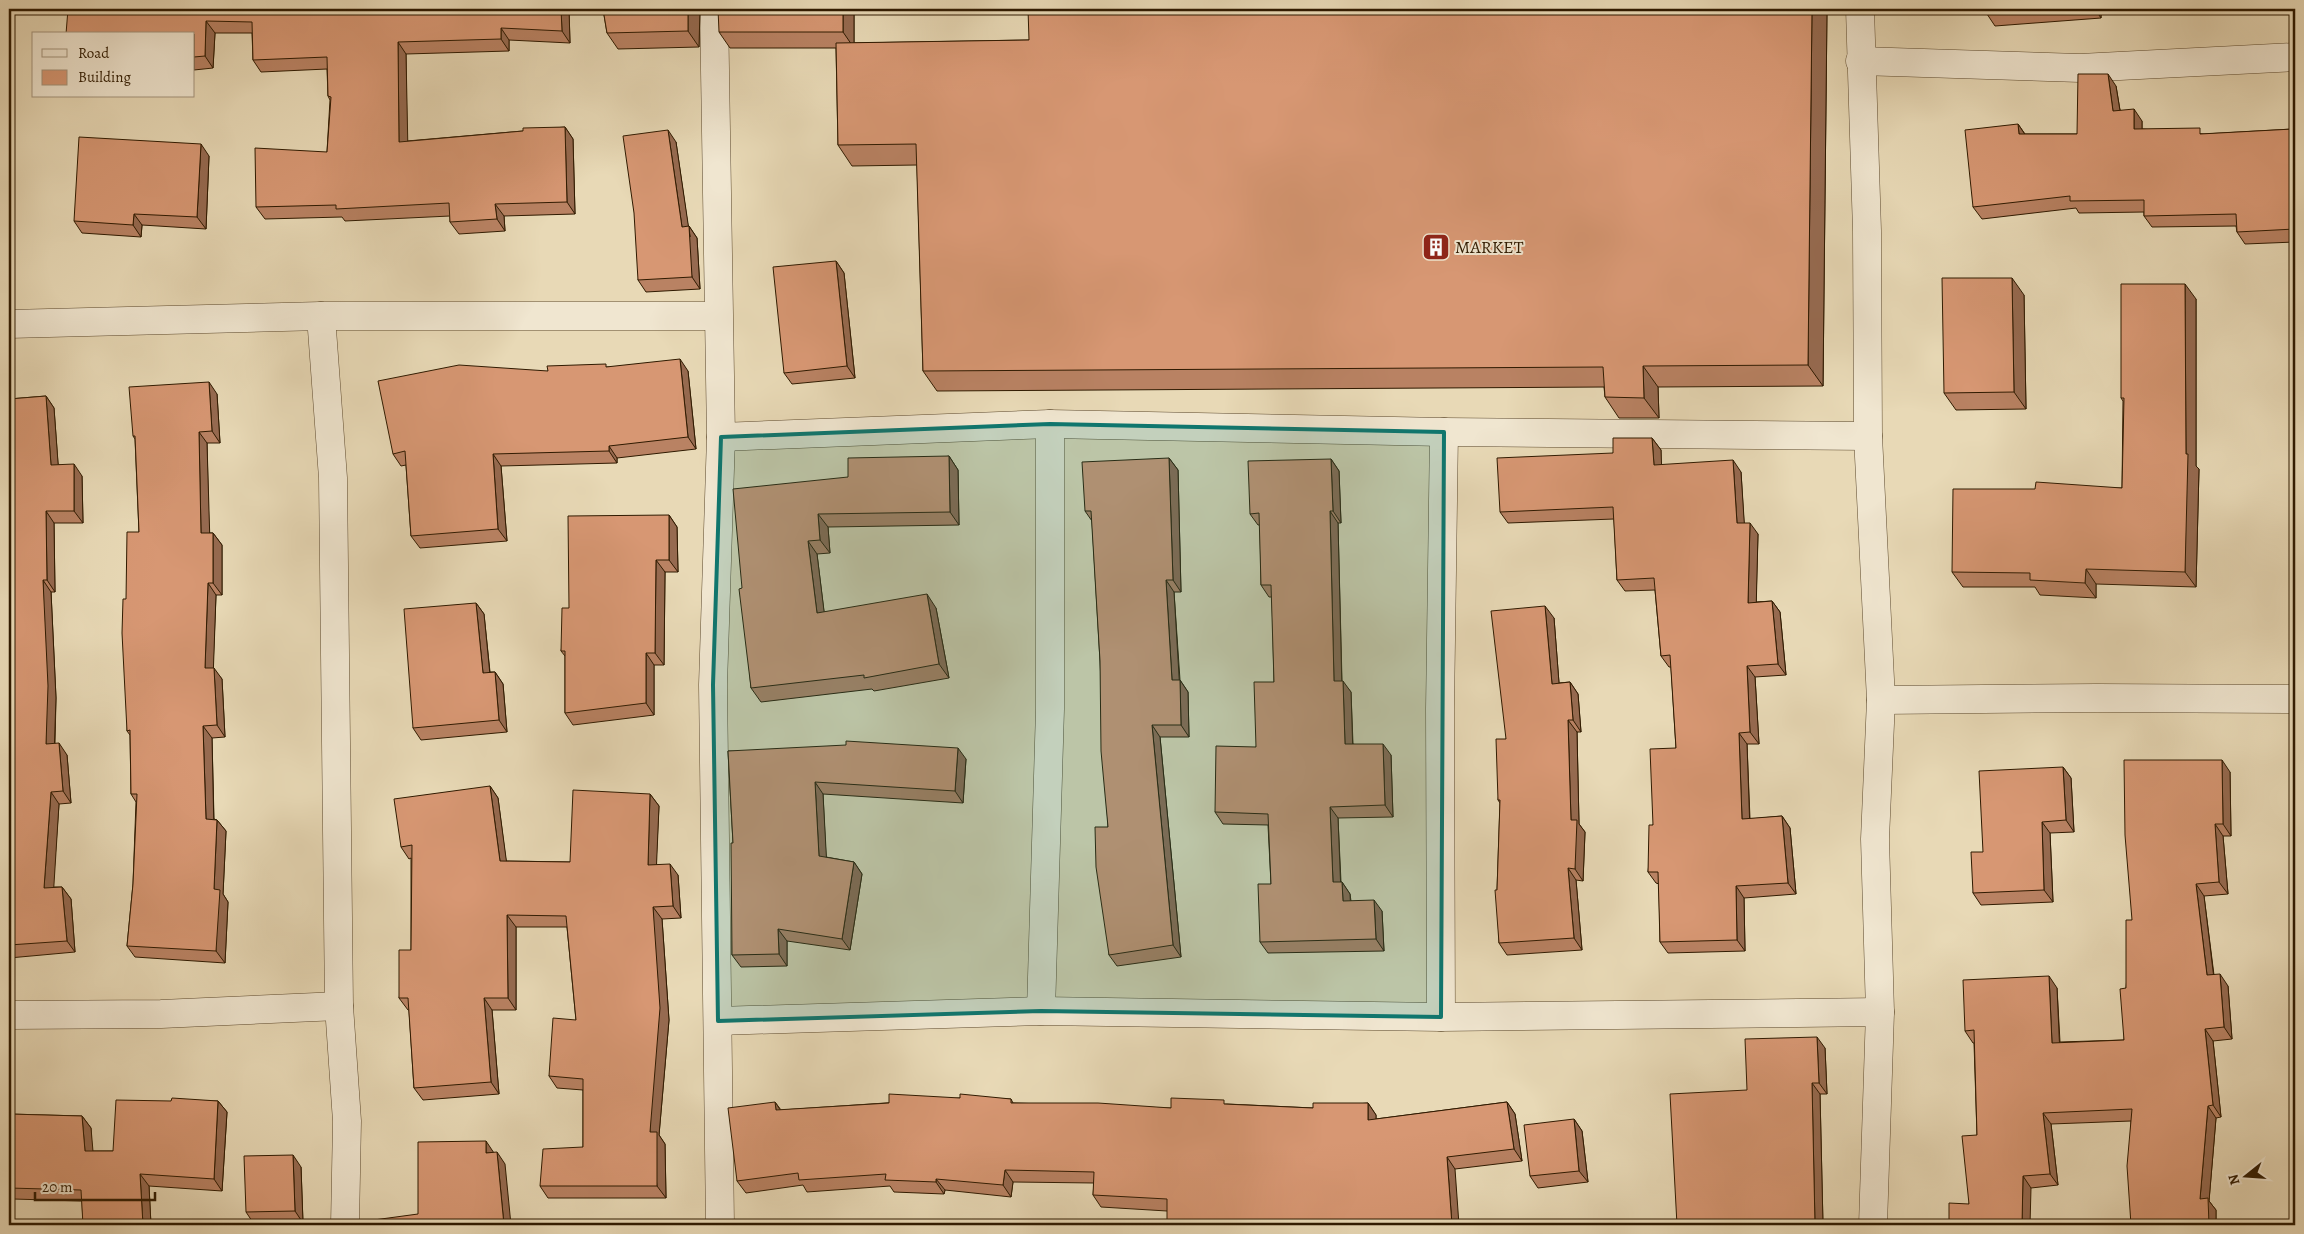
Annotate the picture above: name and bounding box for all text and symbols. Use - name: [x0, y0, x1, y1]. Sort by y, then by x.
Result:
- legend: [32, 32, 195, 98]
- text: Road: [78, 43, 110, 63]
- text: Building: [78, 67, 131, 87]
- building icon: MARKET: [1421, 232, 1451, 262]
- place label: MARKET: [1455, 235, 1524, 259]
- north arrow: [2222, 1152, 2272, 1202]
- scale bar: [35, 1169, 155, 1201]
- text: N: [2223, 1172, 2245, 1187]
- text: 20 m: [42, 1177, 73, 1197]

